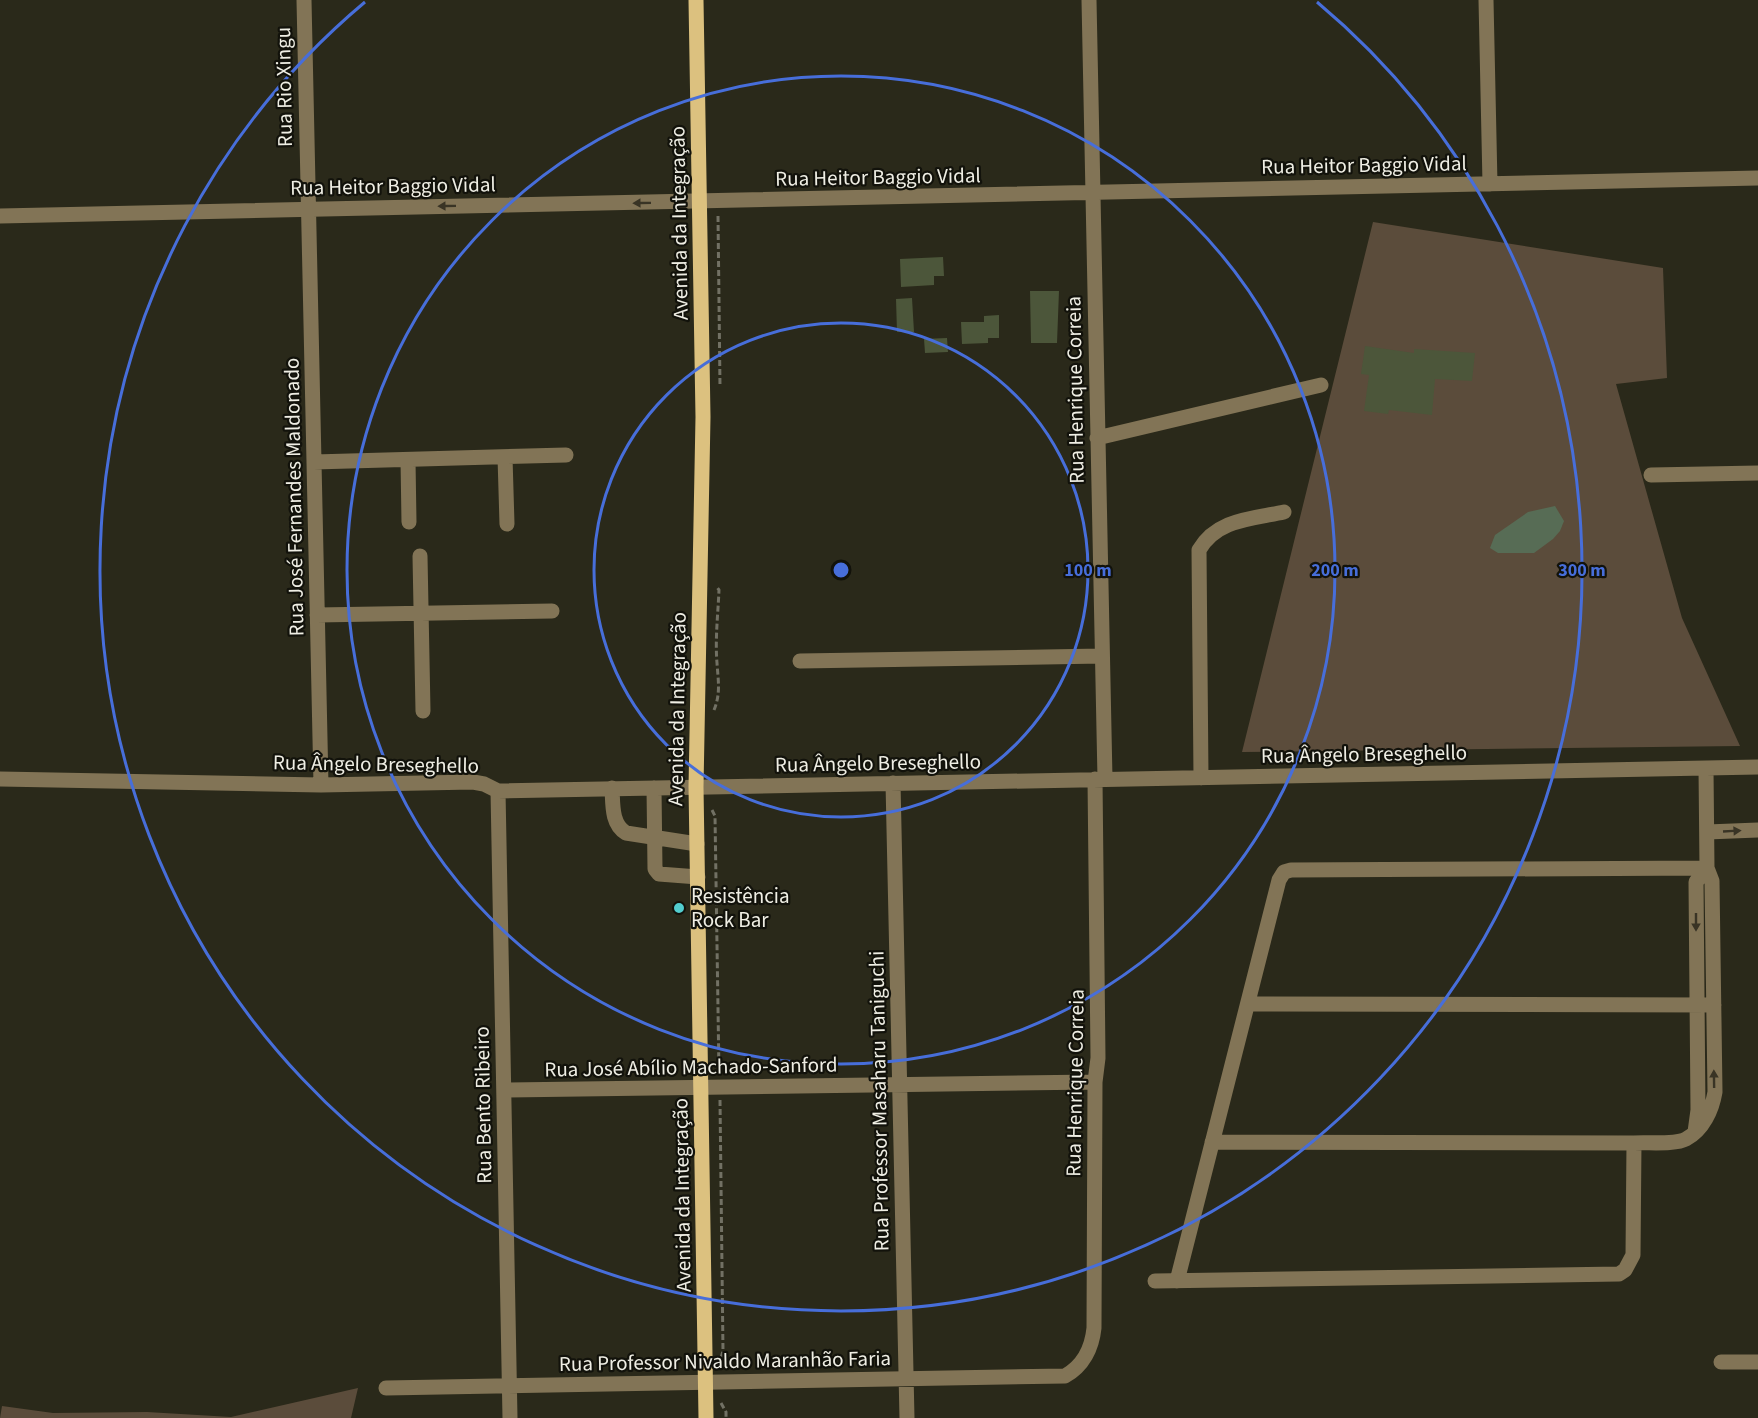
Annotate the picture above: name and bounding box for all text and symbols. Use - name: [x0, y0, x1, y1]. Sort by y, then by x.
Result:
- street label: Rua Rio Xingu: [268, 27, 300, 147]
- street label: Avenida da Integração: [662, 126, 696, 320]
- street label: Rua Heitor Baggio Vidal: [1261, 148, 1467, 182]
- street label: Rua Heitor Baggio Vidal: [775, 160, 981, 194]
- street label: Rua Heitor Baggio Vidal: [290, 169, 496, 203]
- one-way arrow: [632, 198, 651, 208]
- one-way arrow: [437, 202, 456, 211]
- street label: Rua Henrique Correia: [1058, 296, 1092, 484]
- street label: Rua José Fernandes Maldonado: [277, 357, 311, 637]
- text: 100 m: [1064, 558, 1112, 583]
- text: 200 m: [1311, 558, 1359, 583]
- text: 300 m: [1558, 558, 1606, 583]
- centre of rings: [831, 560, 851, 580]
- street label: Avenida da Integração: [660, 612, 694, 806]
- street label: Rua Ângelo Breseghello: [1261, 737, 1467, 771]
- street label: Rua Ângelo Breseghello: [775, 746, 981, 780]
- street label: Rua Ângelo Breseghello: [273, 747, 479, 781]
- one-way arrow: [1723, 826, 1742, 836]
- place label: Resistência Rock Bar: [691, 881, 790, 935]
- marker: Resistência Rock Bar: [672, 901, 686, 915]
- one-way arrow: [1691, 913, 1701, 932]
- street label: Rua Professor Masaharu Taniguchi: [861, 950, 897, 1252]
- street label: Rua Henrique Correia: [1058, 989, 1092, 1177]
- street label: Rua Bento Ribeiro: [467, 1026, 499, 1184]
- street label: Rua José Abílio Machado-Sanford: [544, 1049, 838, 1085]
- one-way arrow: [1710, 1070, 1719, 1089]
- street label: Avenida da Integração: [665, 1098, 699, 1292]
- street label: Rua Professor Nivaldo Maranhão Faria: [559, 1343, 891, 1379]

